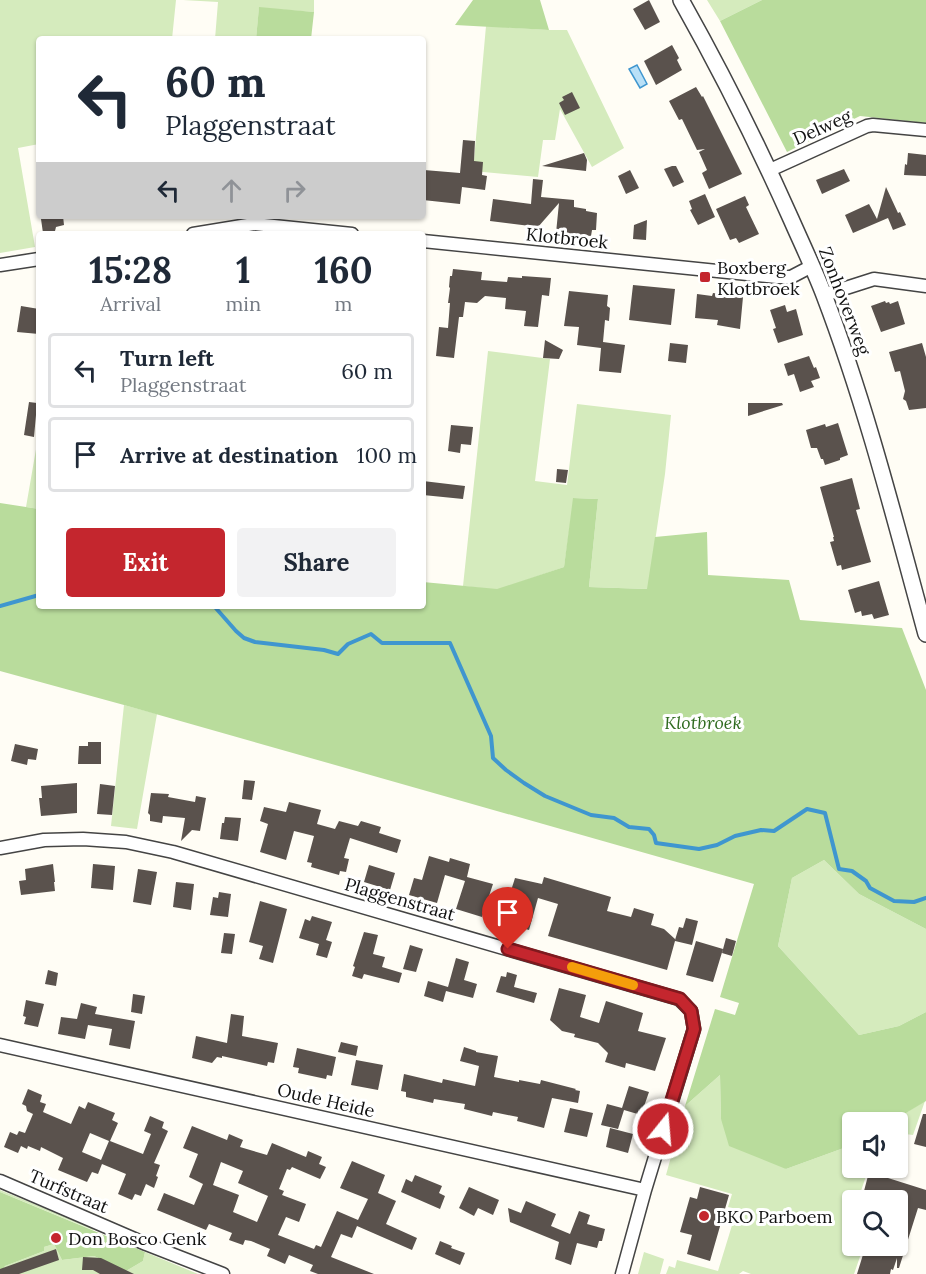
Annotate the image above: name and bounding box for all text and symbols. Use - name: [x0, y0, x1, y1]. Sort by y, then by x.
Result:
- text: 60 m: [165, 55, 266, 109]
- icon: left: [66, 60, 144, 138]
- street label: Delweg: [789, 103, 856, 150]
- text: Plaggenstraat: [165, 108, 336, 142]
- icon: left: [152, 174, 185, 207]
- icon: ahead: [215, 174, 248, 207]
- icon: right: [278, 174, 311, 207]
- street label: Klotbroek: [525, 222, 610, 254]
- street label: Zonhoverweg: [814, 244, 877, 359]
- text: 15:28: [89, 247, 172, 293]
- text: 1: [236, 247, 251, 293]
- text: 160: [314, 247, 373, 293]
- place label: Boxberg Klotbroek: [717, 256, 800, 300]
- marker: Boxberg Klotbroek: [698, 270, 712, 284]
- text: Arrival: [100, 291, 161, 316]
- text: min: [225, 291, 261, 316]
- text: m: [335, 291, 352, 316]
- text: Turn left: [120, 344, 214, 372]
- icon: left: [69, 354, 102, 387]
- text: 60 m: [341, 357, 393, 385]
- text: Plaggenstraat: [120, 372, 247, 397]
- icon: arrive: [69, 438, 102, 471]
- text: Arrive at destination: [120, 441, 338, 469]
- text: 100 m: [356, 441, 417, 469]
- button: Exit: [66, 528, 225, 597]
- button: Share: [237, 528, 396, 597]
- park label: Klotbroek: [664, 711, 742, 734]
- street label: Plaggenstraat: [342, 872, 458, 926]
- pin: [482, 887, 533, 949]
- icon: arrive: [491, 896, 524, 929]
- street label: Oude Heide: [275, 1078, 377, 1122]
- position arrow: [631, 1097, 695, 1161]
- map controls: [842, 1112, 908, 1256]
- button: sound: [842, 1112, 908, 1178]
- street label: Turfstraat: [26, 1164, 112, 1218]
- button: search: [842, 1190, 908, 1256]
- place label: BKO Parboem: [716, 1205, 833, 1228]
- marker: BKO Parboem: [697, 1209, 711, 1223]
- place label: Don Bosco Genk: [68, 1227, 207, 1250]
- marker: Don Bosco Genk: [49, 1231, 63, 1245]

